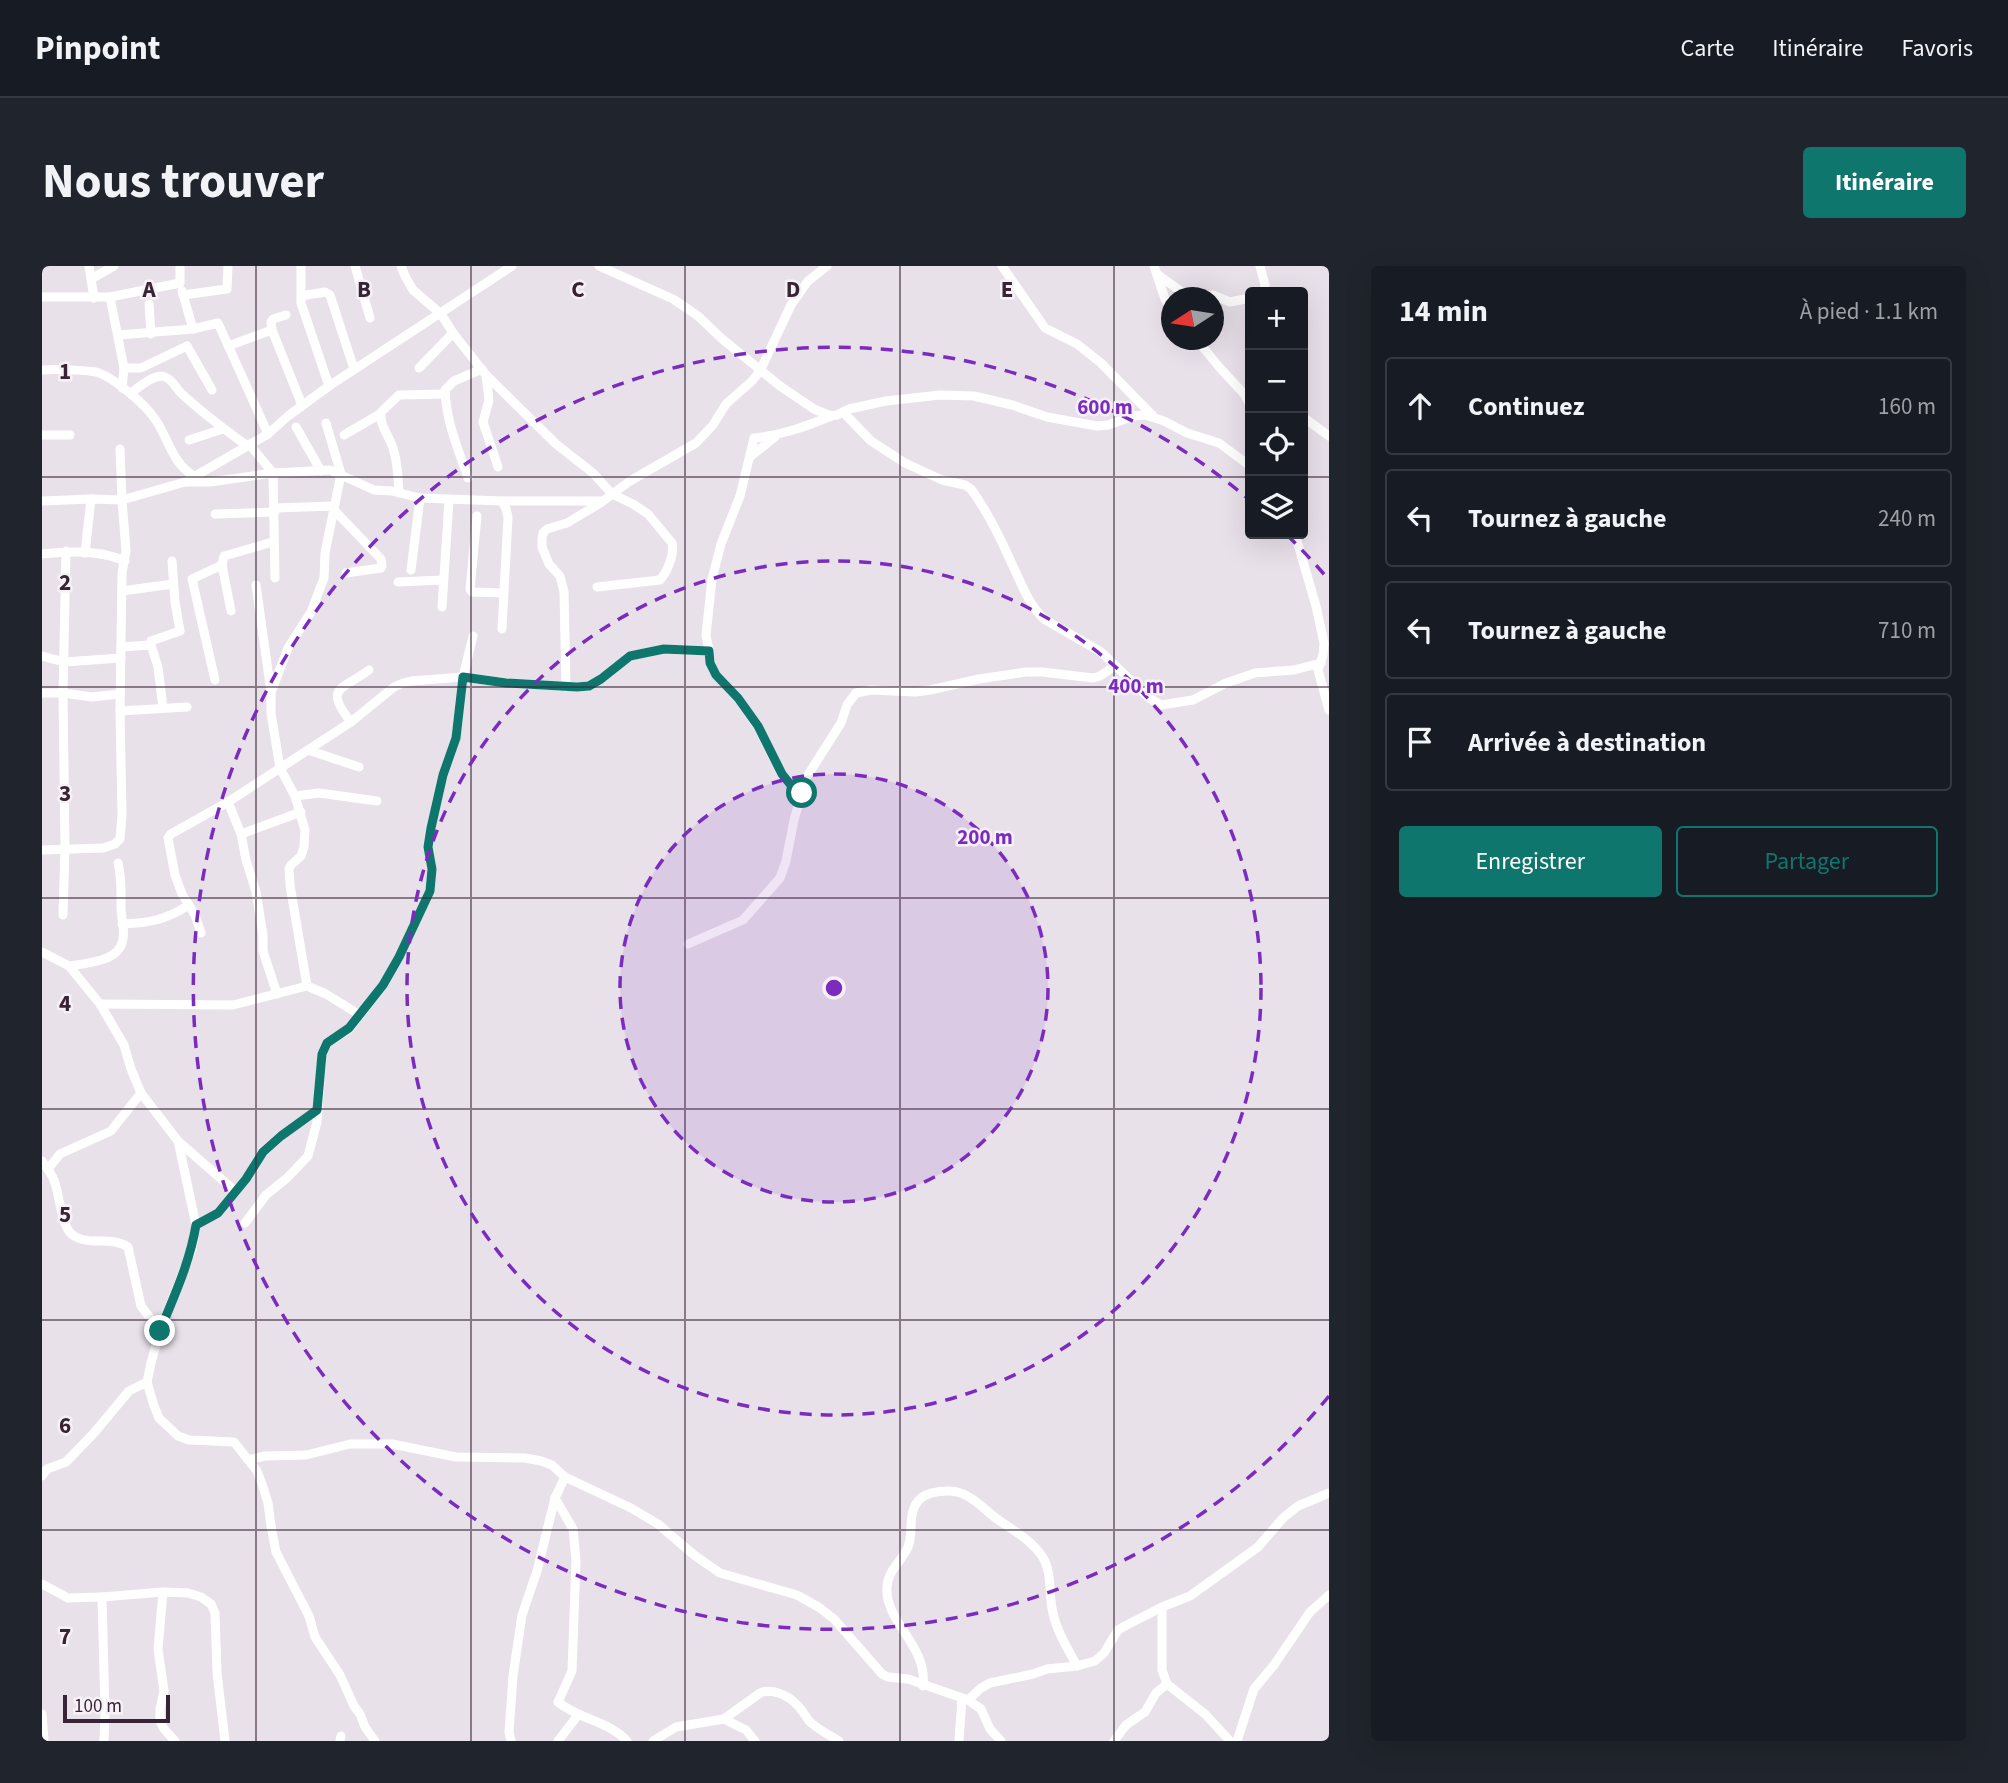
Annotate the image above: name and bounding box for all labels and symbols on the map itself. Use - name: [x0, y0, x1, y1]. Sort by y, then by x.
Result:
- text: A: [141, 273, 156, 306]
- text: B: [357, 273, 371, 306]
- text: C: [571, 273, 585, 306]
- text: D: [786, 273, 800, 306]
- text: E: [1001, 273, 1013, 306]
- north arrow: [1161, 287, 1224, 350]
- text: 1: [59, 355, 71, 388]
- text: 600 m: [1077, 392, 1133, 422]
- text: 2: [59, 566, 71, 599]
- text: 400 m: [1108, 671, 1164, 701]
- text: 3: [59, 777, 71, 810]
- route start: [786, 777, 817, 808]
- text: 200 m: [957, 822, 1013, 852]
- centre of rings: [822, 976, 846, 1000]
- text: 4: [59, 987, 71, 1020]
- text: 5: [59, 1198, 71, 1231]
- route end: [144, 1315, 175, 1346]
- text: 6: [59, 1409, 71, 1442]
- text: 7: [59, 1620, 71, 1653]
- scale bar: [63, 1692, 170, 1724]

